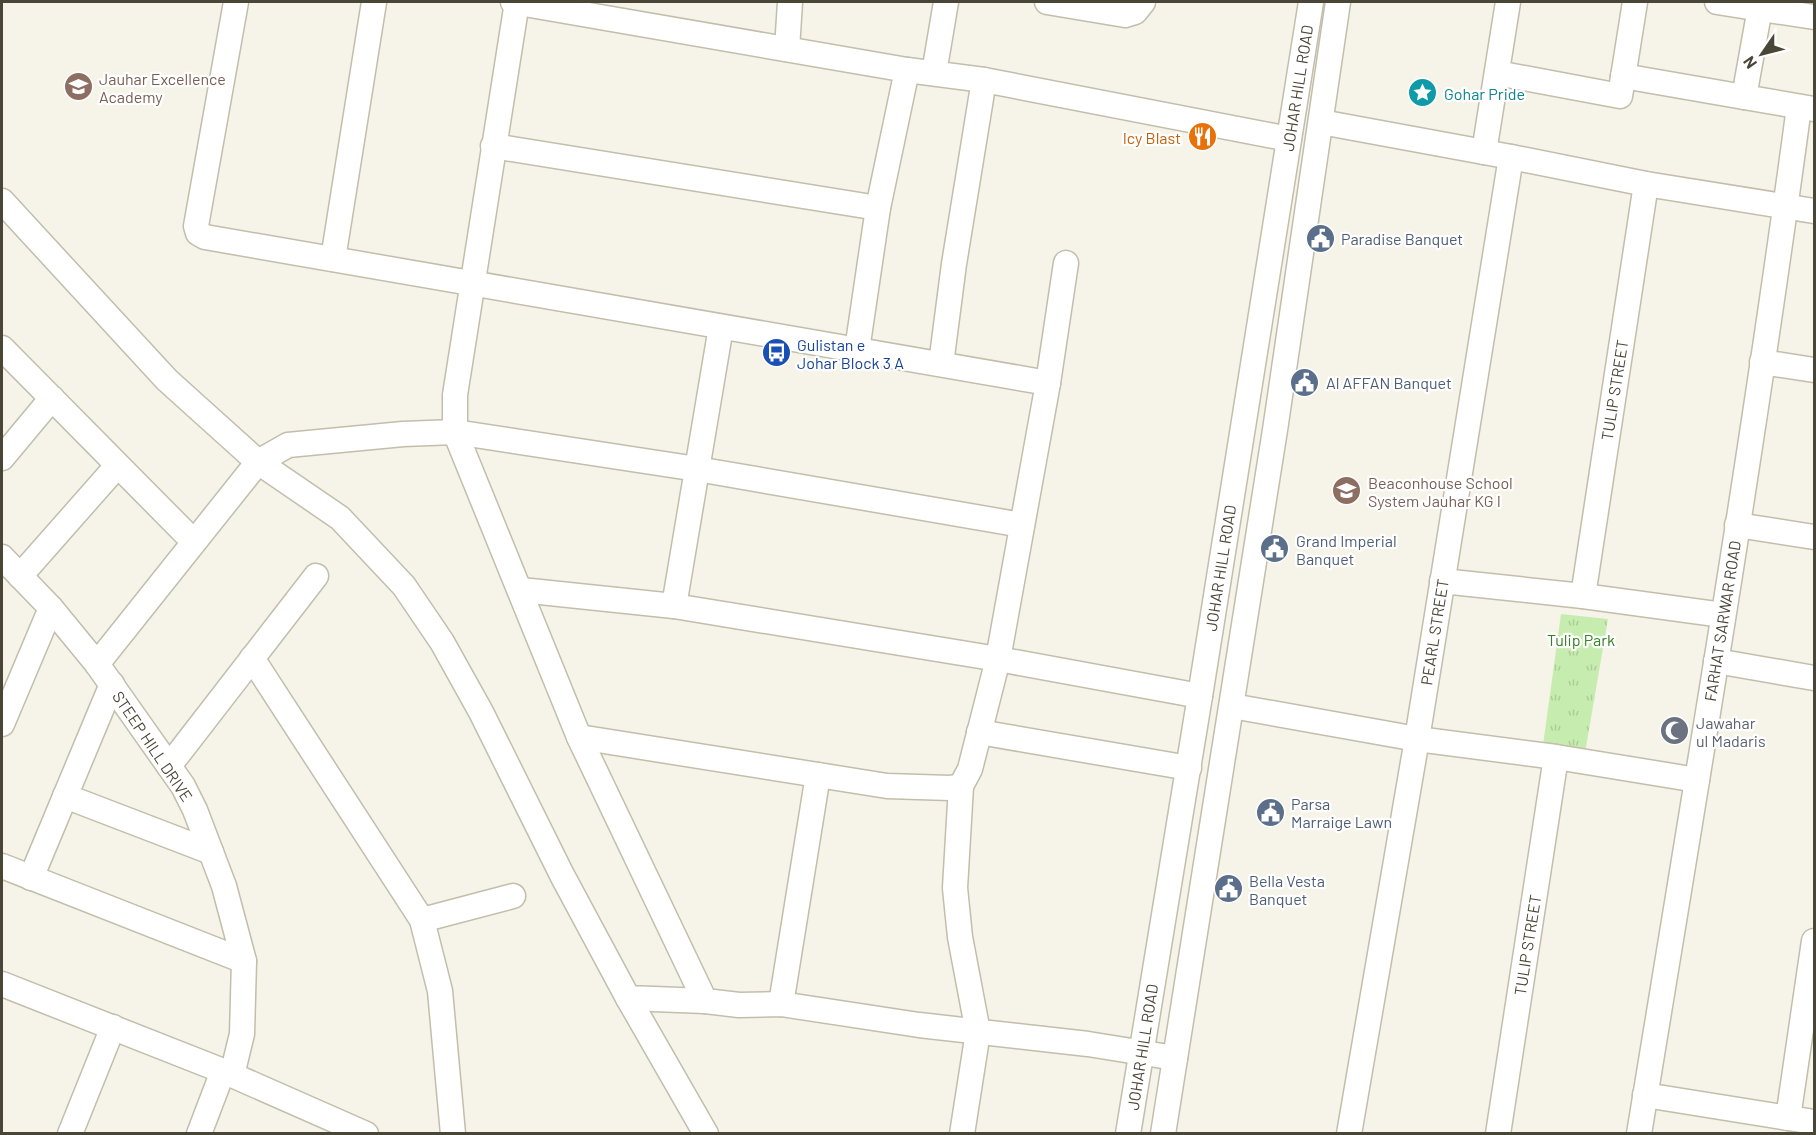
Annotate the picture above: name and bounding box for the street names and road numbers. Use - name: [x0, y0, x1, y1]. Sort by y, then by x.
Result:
- street label: JOHAR HILL ROAD: [1278, 24, 1316, 152]
- street label: TULIP STREET: [1597, 338, 1631, 442]
- street label: JOHAR HILL ROAD: [1201, 504, 1239, 632]
- street label: FARHAT SARWAR ROAD: [1700, 539, 1744, 703]
- street label: PEARL STREET: [1416, 578, 1452, 686]
- street label: STEEP HILL DRIVE: [109, 687, 197, 805]
- street label: TULIP STREET: [1510, 893, 1544, 997]
- street label: JOHAR HILL ROAD: [1123, 983, 1161, 1111]

